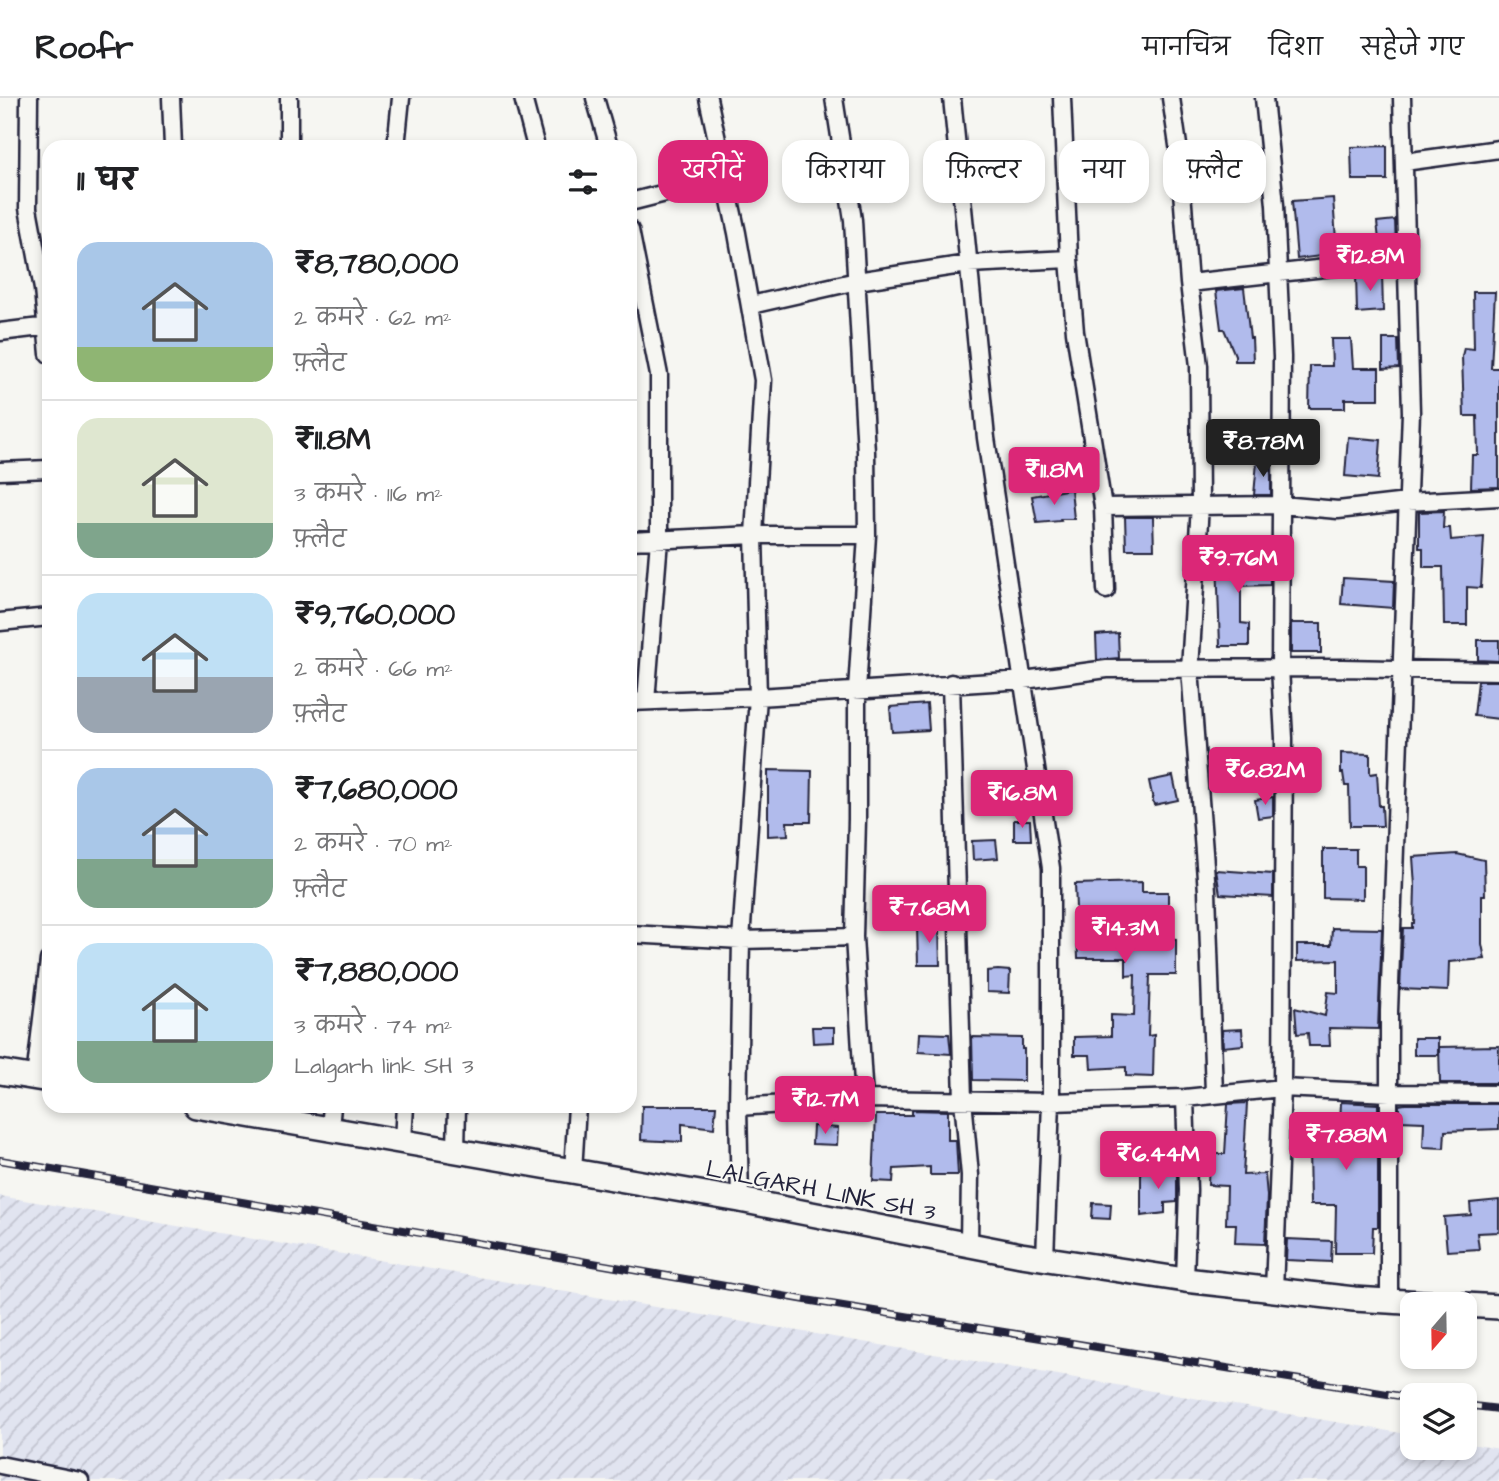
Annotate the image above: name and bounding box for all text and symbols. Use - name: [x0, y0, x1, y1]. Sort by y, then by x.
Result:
- text: Roofr: [35, 25, 133, 71]
- text: मानचित्र: [1142, 31, 1230, 65]
- text: दिशा: [1268, 31, 1323, 65]
- text: सहेजे गए: [1361, 31, 1464, 65]
- chip: खरीदें: [658, 140, 768, 203]
- chip: किराया: [782, 140, 909, 203]
- chip: फ़िल्टर: [923, 140, 1045, 203]
- chip: नया: [1059, 140, 1149, 203]
- chip: फ़्लैट: [1163, 140, 1266, 203]
- text: 11 घर: [77, 160, 137, 202]
- icon: filters: [564, 163, 602, 201]
- pin: ₹12.8M: [1313, 234, 1427, 293]
- text: ₹12.8M: [1335, 240, 1405, 272]
- text: ₹8,780,000: [294, 243, 458, 285]
- icon: home: [133, 270, 217, 354]
- text: 2 कमरे · 62 m²: [294, 302, 452, 334]
- text: फ़्लैट: [294, 348, 346, 380]
- text: ₹11.8M: [294, 419, 371, 461]
- pin: ₹8.78M: [1206, 420, 1320, 479]
- text: ₹8.78M: [1222, 426, 1304, 458]
- icon: home: [133, 446, 217, 530]
- pin: ₹11.8M: [997, 448, 1111, 507]
- text: ₹11.8M: [1025, 454, 1083, 486]
- text: 3 कमरे · 116 m²: [294, 478, 443, 510]
- text: फ़्लैट: [294, 524, 346, 556]
- pin: ₹9.76M: [1181, 536, 1295, 595]
- text: ₹9.76M: [1198, 542, 1278, 574]
- text: ₹9,760,000: [294, 594, 455, 636]
- icon: home: [133, 621, 217, 705]
- text: 2 कमरे · 66 m²: [294, 653, 453, 685]
- text: फ़्लैट: [294, 699, 346, 731]
- pin: ₹6.82M: [1208, 748, 1322, 807]
- text: ₹6.82M: [1225, 754, 1305, 786]
- text: ₹7,680,000: [294, 769, 458, 811]
- pin: ₹16.8M: [965, 770, 1079, 830]
- text: ₹16.8M: [987, 777, 1057, 809]
- icon: home: [133, 796, 217, 880]
- text: 2 कमरे · 70 m²: [294, 828, 453, 860]
- text: फ़्लैट: [294, 874, 346, 906]
- pin: ₹7.68M: [872, 886, 986, 945]
- text: ₹7.68M: [888, 892, 970, 924]
- pin: ₹14.3M: [1068, 906, 1182, 965]
- text: ₹14.3M: [1091, 912, 1159, 944]
- text: ₹7,880,000: [294, 951, 458, 993]
- icon: home: [133, 971, 217, 1055]
- text: 3 कमरे · 74 m²: [294, 1010, 452, 1042]
- text: Lalgarh link SH 3: [294, 1050, 474, 1082]
- pin: ₹12.7M: [768, 1076, 882, 1136]
- text: ₹12.7M: [791, 1083, 859, 1115]
- pin: ₹7.88M: [1289, 1112, 1403, 1172]
- text: ₹7.88M: [1305, 1119, 1387, 1151]
- pin: ₹6.44M: [1101, 1132, 1215, 1191]
- text: ₹6.44M: [1116, 1138, 1200, 1170]
- street label: LALGARH LINK SH 3: [703, 1152, 938, 1230]
- north arrow: [1400, 1292, 1477, 1368]
- map controls: [1400, 1292, 1477, 1460]
- button: layers: [1400, 1383, 1477, 1460]

